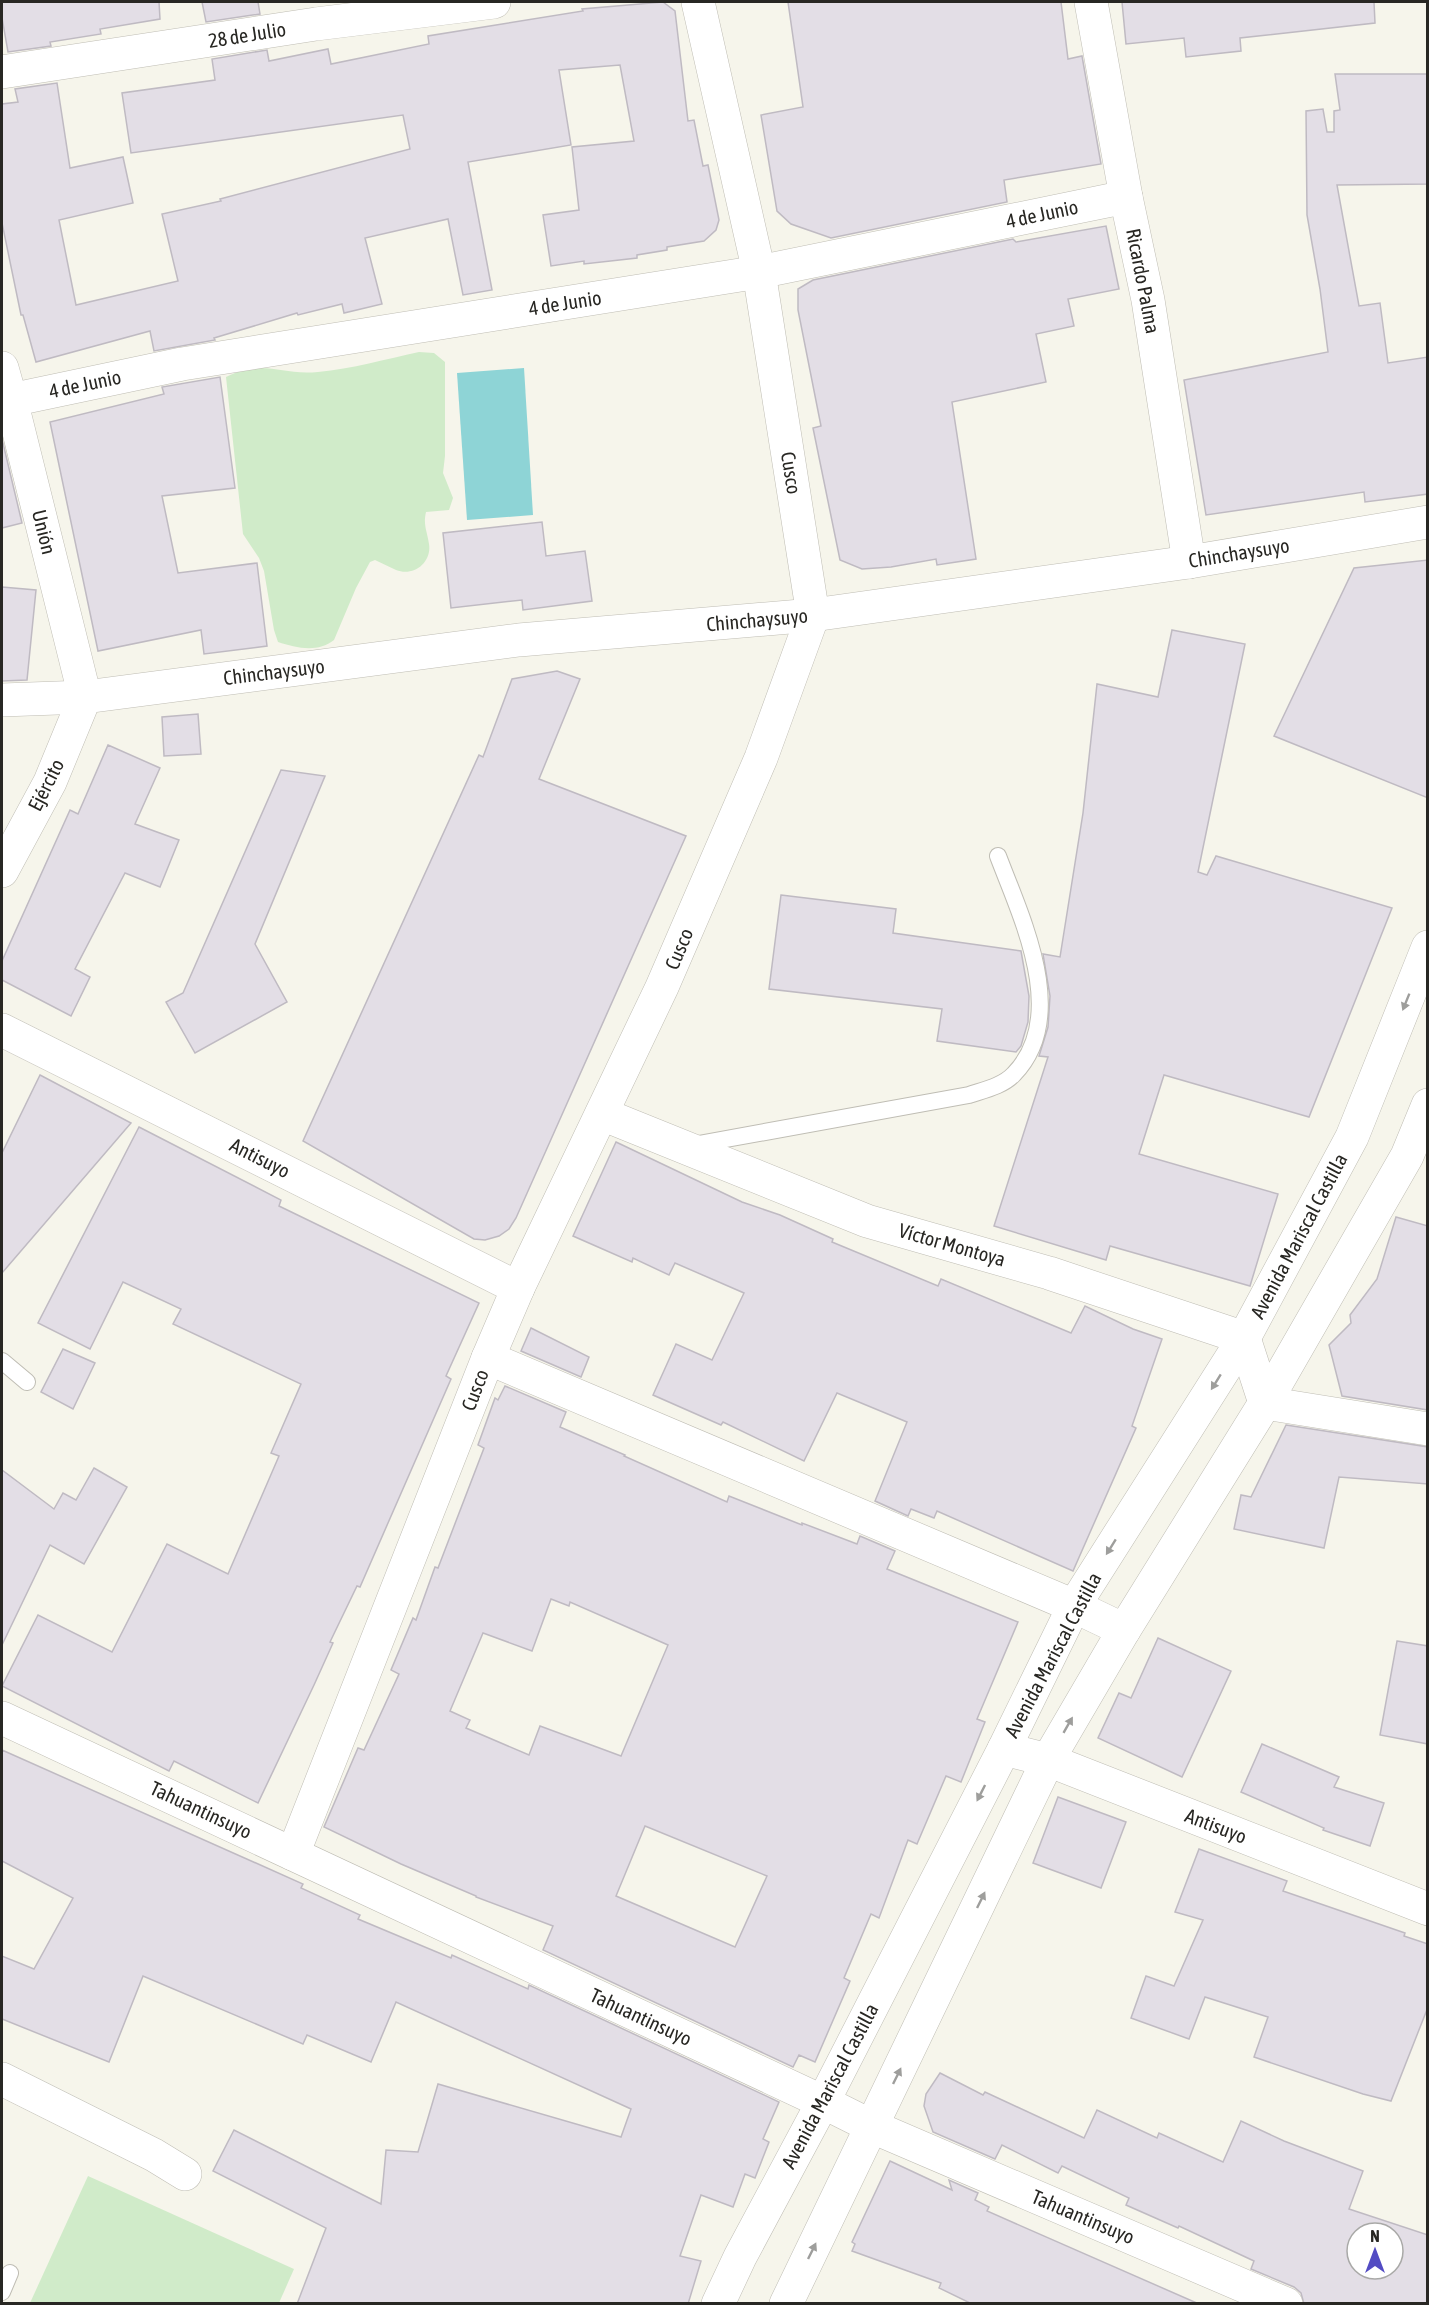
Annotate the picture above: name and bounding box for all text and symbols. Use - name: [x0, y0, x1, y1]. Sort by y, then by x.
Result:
- street label: 28 de Julio: [207, 17, 287, 52]
- street label: 4 de Junio: [1004, 195, 1080, 232]
- street label: Ricardo Palma: [1122, 226, 1165, 335]
- street label: 4 de Junio: [527, 285, 603, 320]
- street label: 4 de Junio: [47, 365, 123, 402]
- street label: Cusco: [777, 450, 806, 496]
- street label: Unión: [28, 507, 61, 557]
- street label: Chinchaysuyo: [1187, 533, 1291, 572]
- street label: Chinchaysuyo: [705, 604, 809, 635]
- street label: Chinchaysuyo: [222, 654, 326, 689]
- street label: Ejército: [23, 755, 68, 815]
- street label: Cusco: [660, 925, 697, 973]
- one-way arrow: [1401, 993, 1410, 1011]
- street label: Antisuyo: [226, 1133, 294, 1182]
- street label: Avenida Mariscal Castilla: [1245, 1149, 1352, 1322]
- street label: Víctor Montoya: [896, 1218, 1008, 1271]
- street label: Cusco: [456, 1366, 493, 1414]
- one-way arrow: [1211, 1374, 1222, 1390]
- one-way arrow: [1106, 1538, 1117, 1555]
- street label: Avenida Mariscal Castilla: [999, 1568, 1106, 1741]
- one-way arrow: [1063, 1717, 1074, 1733]
- street label: Tahuantinsuyo: [147, 1776, 256, 1843]
- one-way arrow: [976, 1785, 986, 1802]
- street label: Antisuyo: [1182, 1803, 1250, 1848]
- one-way arrow: [977, 1891, 986, 1908]
- street label: Tahuantinsuyo: [587, 1983, 696, 2050]
- street label: Avenida Mariscal Castilla: [776, 1999, 883, 2172]
- one-way arrow: [893, 2067, 902, 2084]
- street label: Tahuantinsuyo: [1028, 2185, 1138, 2248]
- north arrow: [1345, 2221, 1405, 2281]
- text: N: [1370, 2227, 1380, 2245]
- one-way arrow: [807, 2242, 817, 2259]

